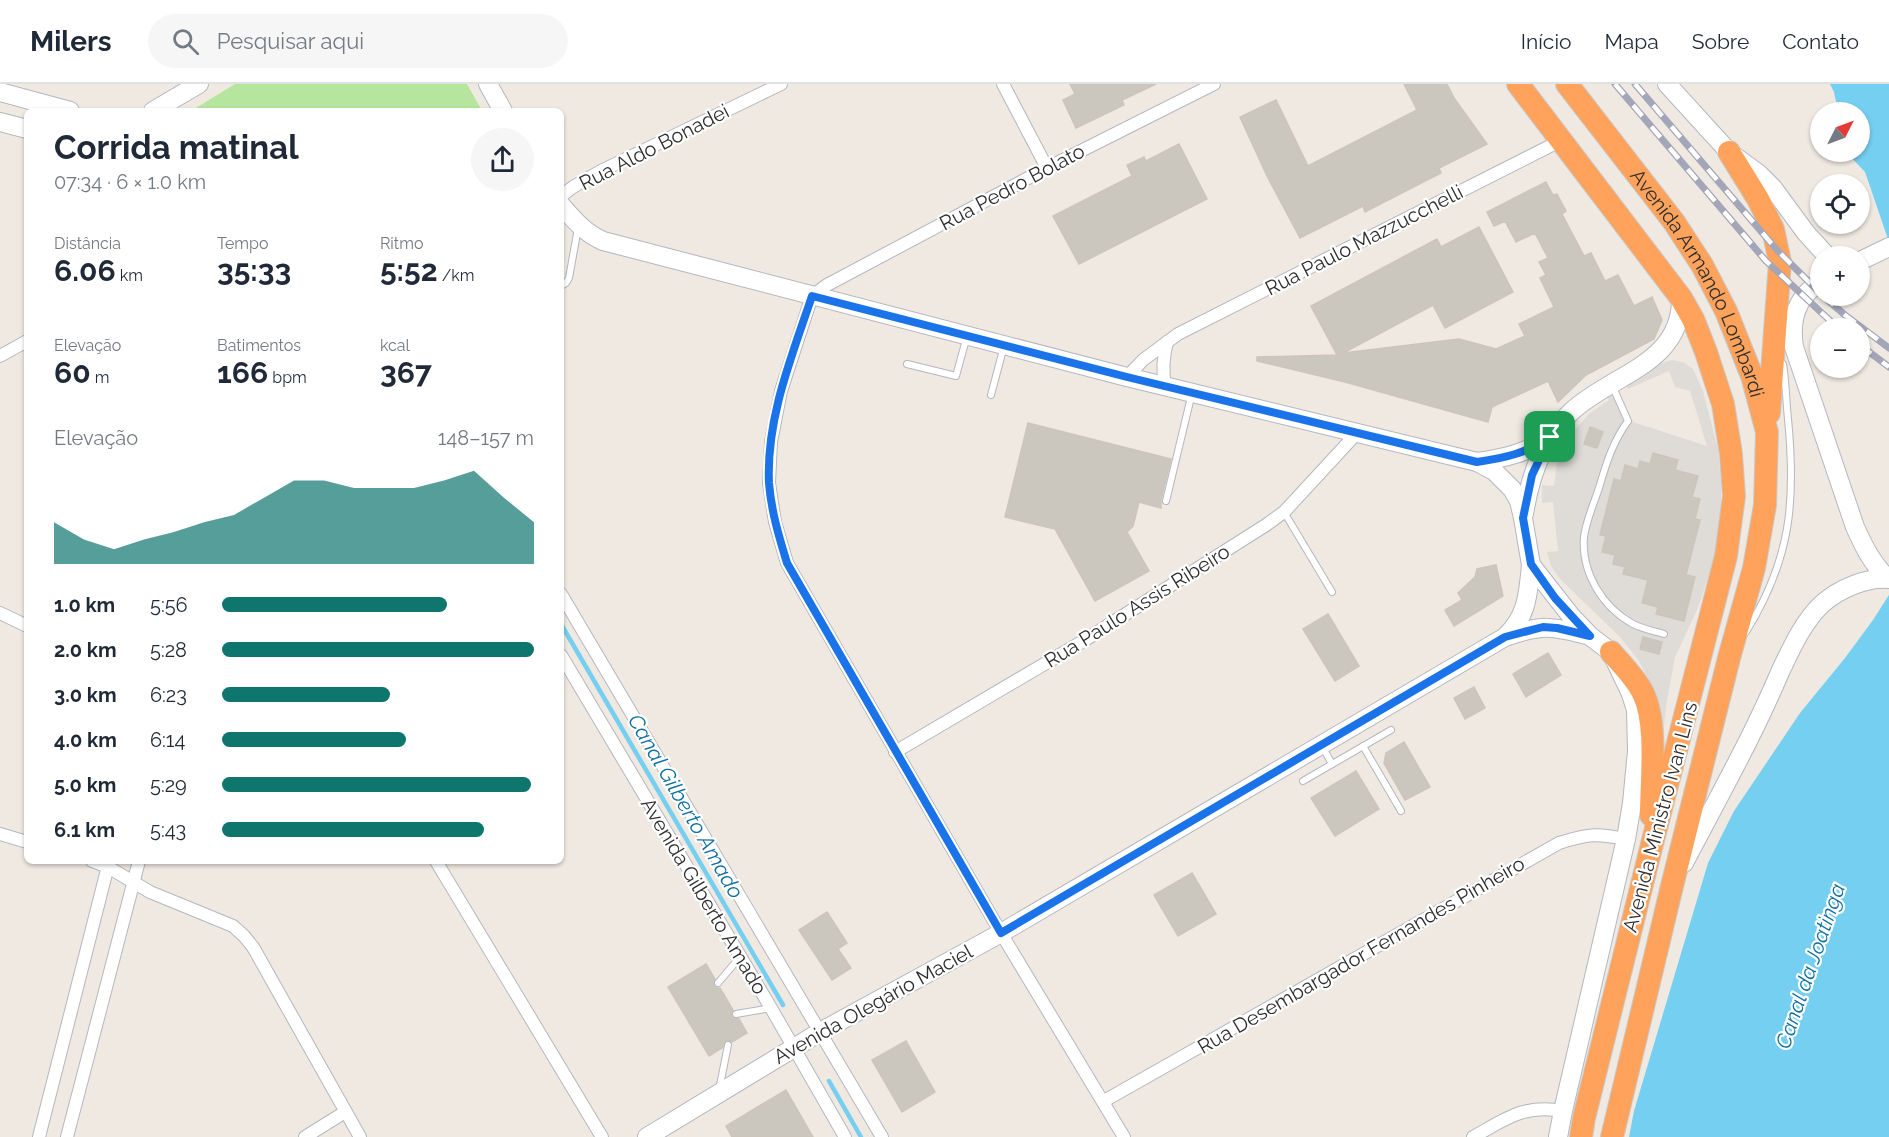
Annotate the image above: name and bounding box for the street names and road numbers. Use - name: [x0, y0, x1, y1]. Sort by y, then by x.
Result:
- street label: Rua Aldo Bonadei: [575, 99, 733, 195]
- street label: Rua Pedro Bolato: [935, 139, 1089, 235]
- street label: Avenida Armando Lombardi: [1625, 164, 1769, 400]
- street label: Rua Paulo Mazzucchelli: [1261, 180, 1467, 300]
- street label: Rua Paulo Assis Ribeiro: [1040, 539, 1234, 673]
- street label: Avenida Ministro Ivan Lins: [1618, 699, 1702, 935]
- street label: Avenida Gilberto Amado: [636, 794, 772, 999]
- street label: Rua Desembargador Fernandes Pinheiro: [1193, 851, 1529, 1059]
- street label: Avenida Olegário Maciel: [769, 939, 977, 1069]

